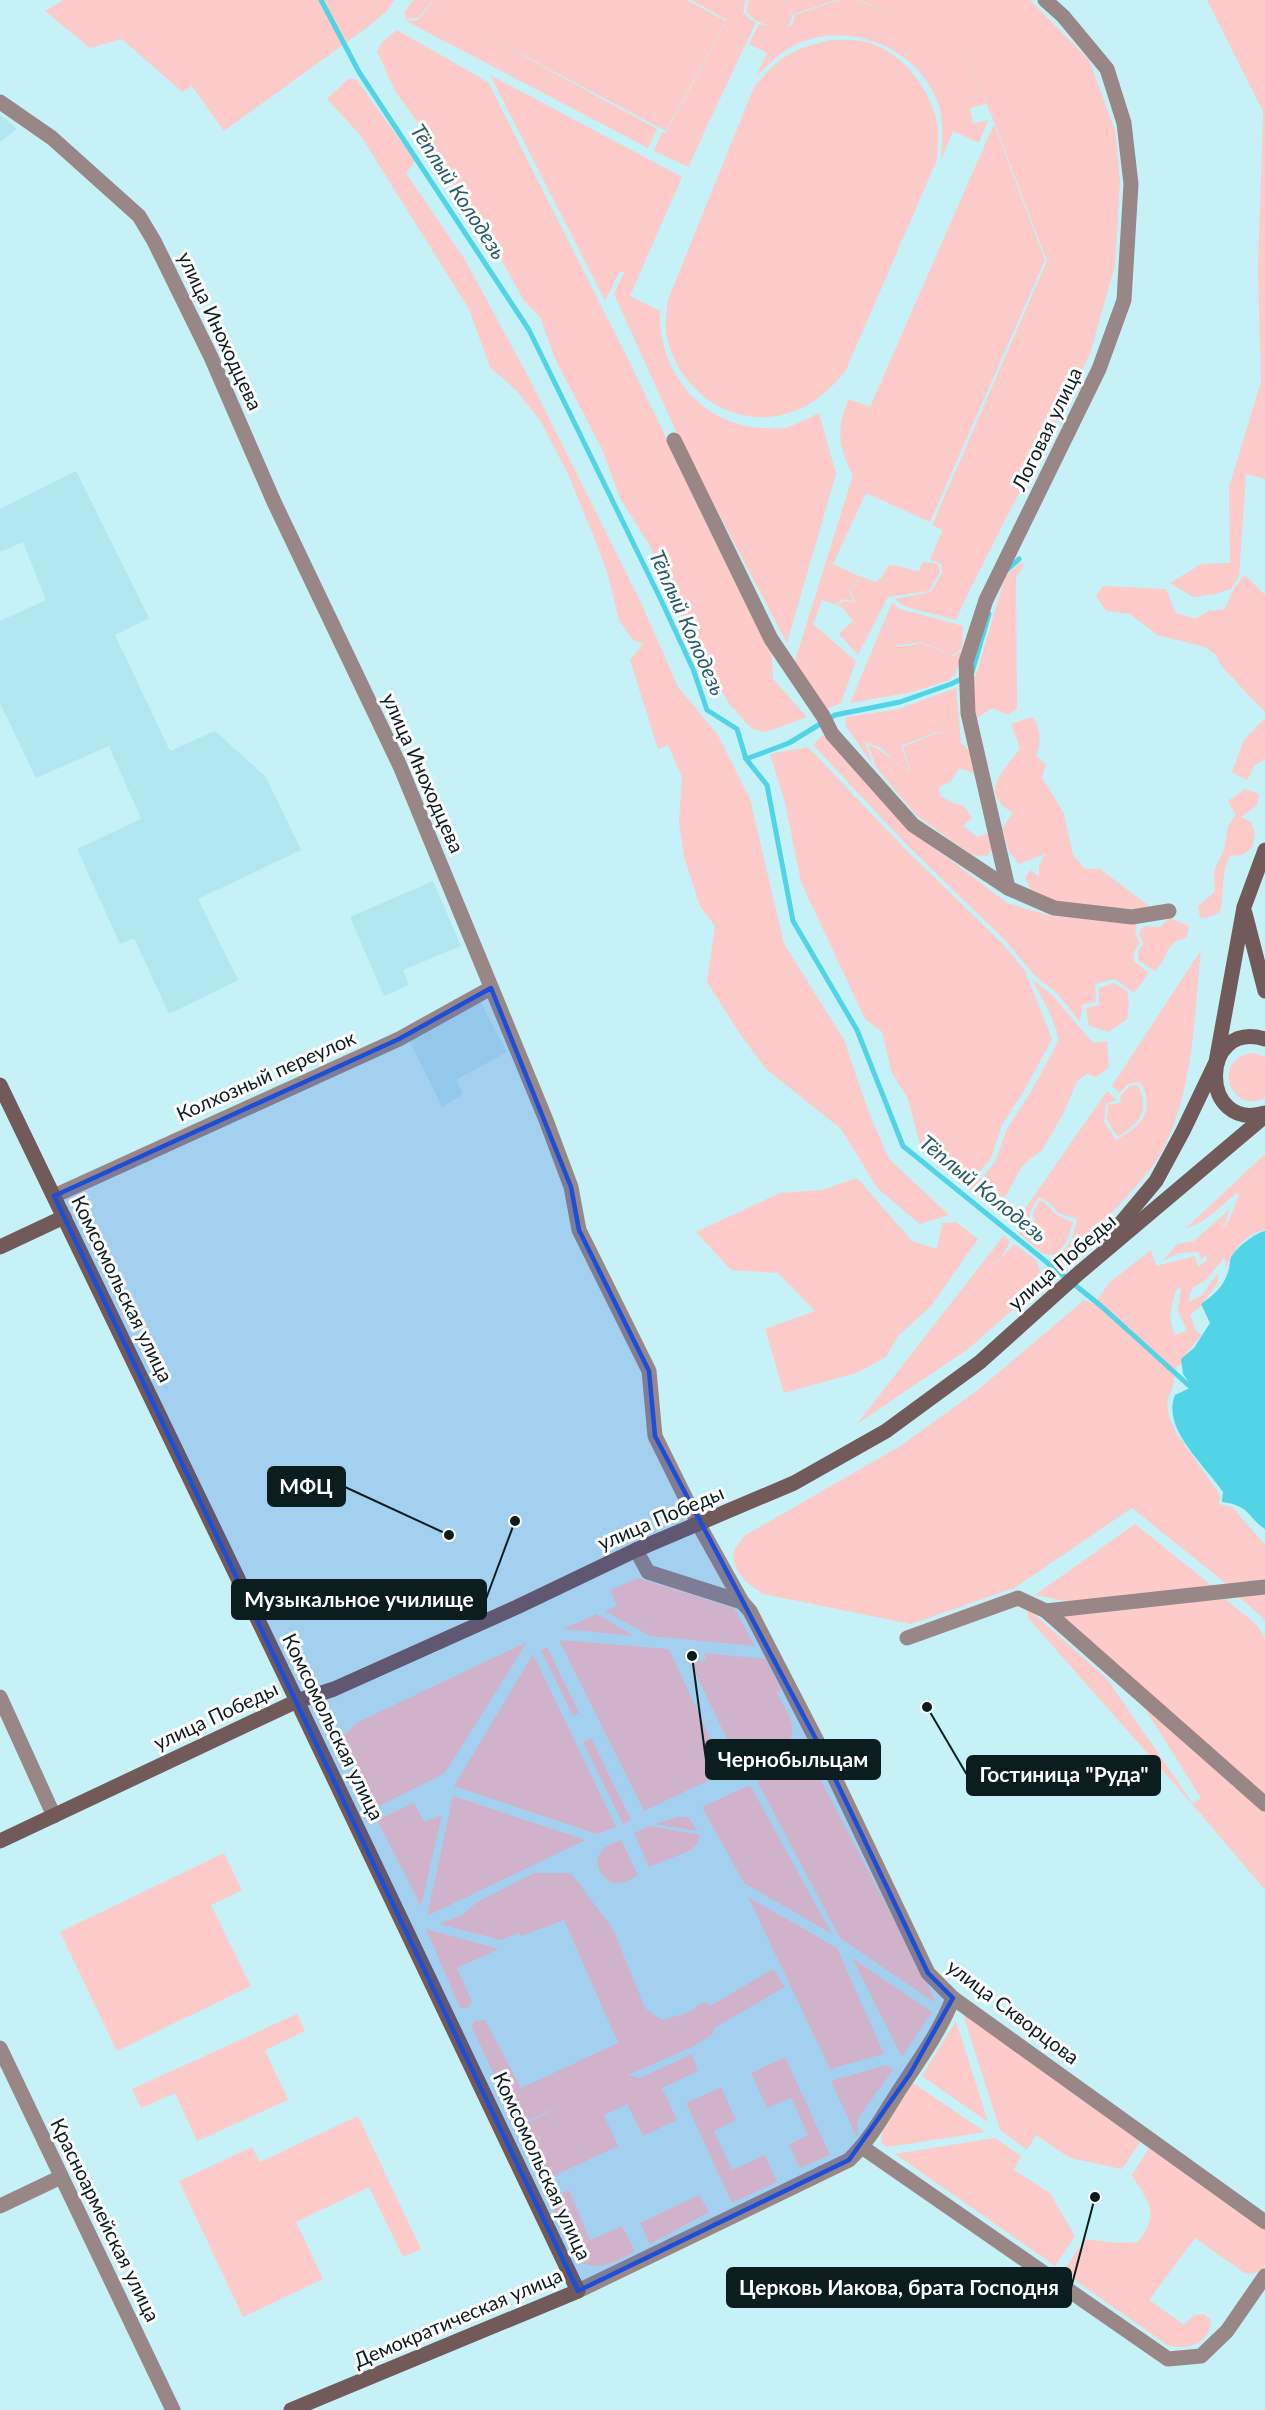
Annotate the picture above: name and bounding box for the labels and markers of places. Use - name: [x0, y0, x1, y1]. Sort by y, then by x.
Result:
- callout: МФЦ: [268, 1467, 345, 1506]
- callout: Музыкальное училище: [232, 1580, 486, 1619]
- callout: Чернобыльцам: [706, 1740, 880, 1779]
- callout: Гостиница "Руда": [967, 1756, 1160, 1795]
- callout: Церковь Иакова, брата Господня: [727, 2268, 1071, 2307]

